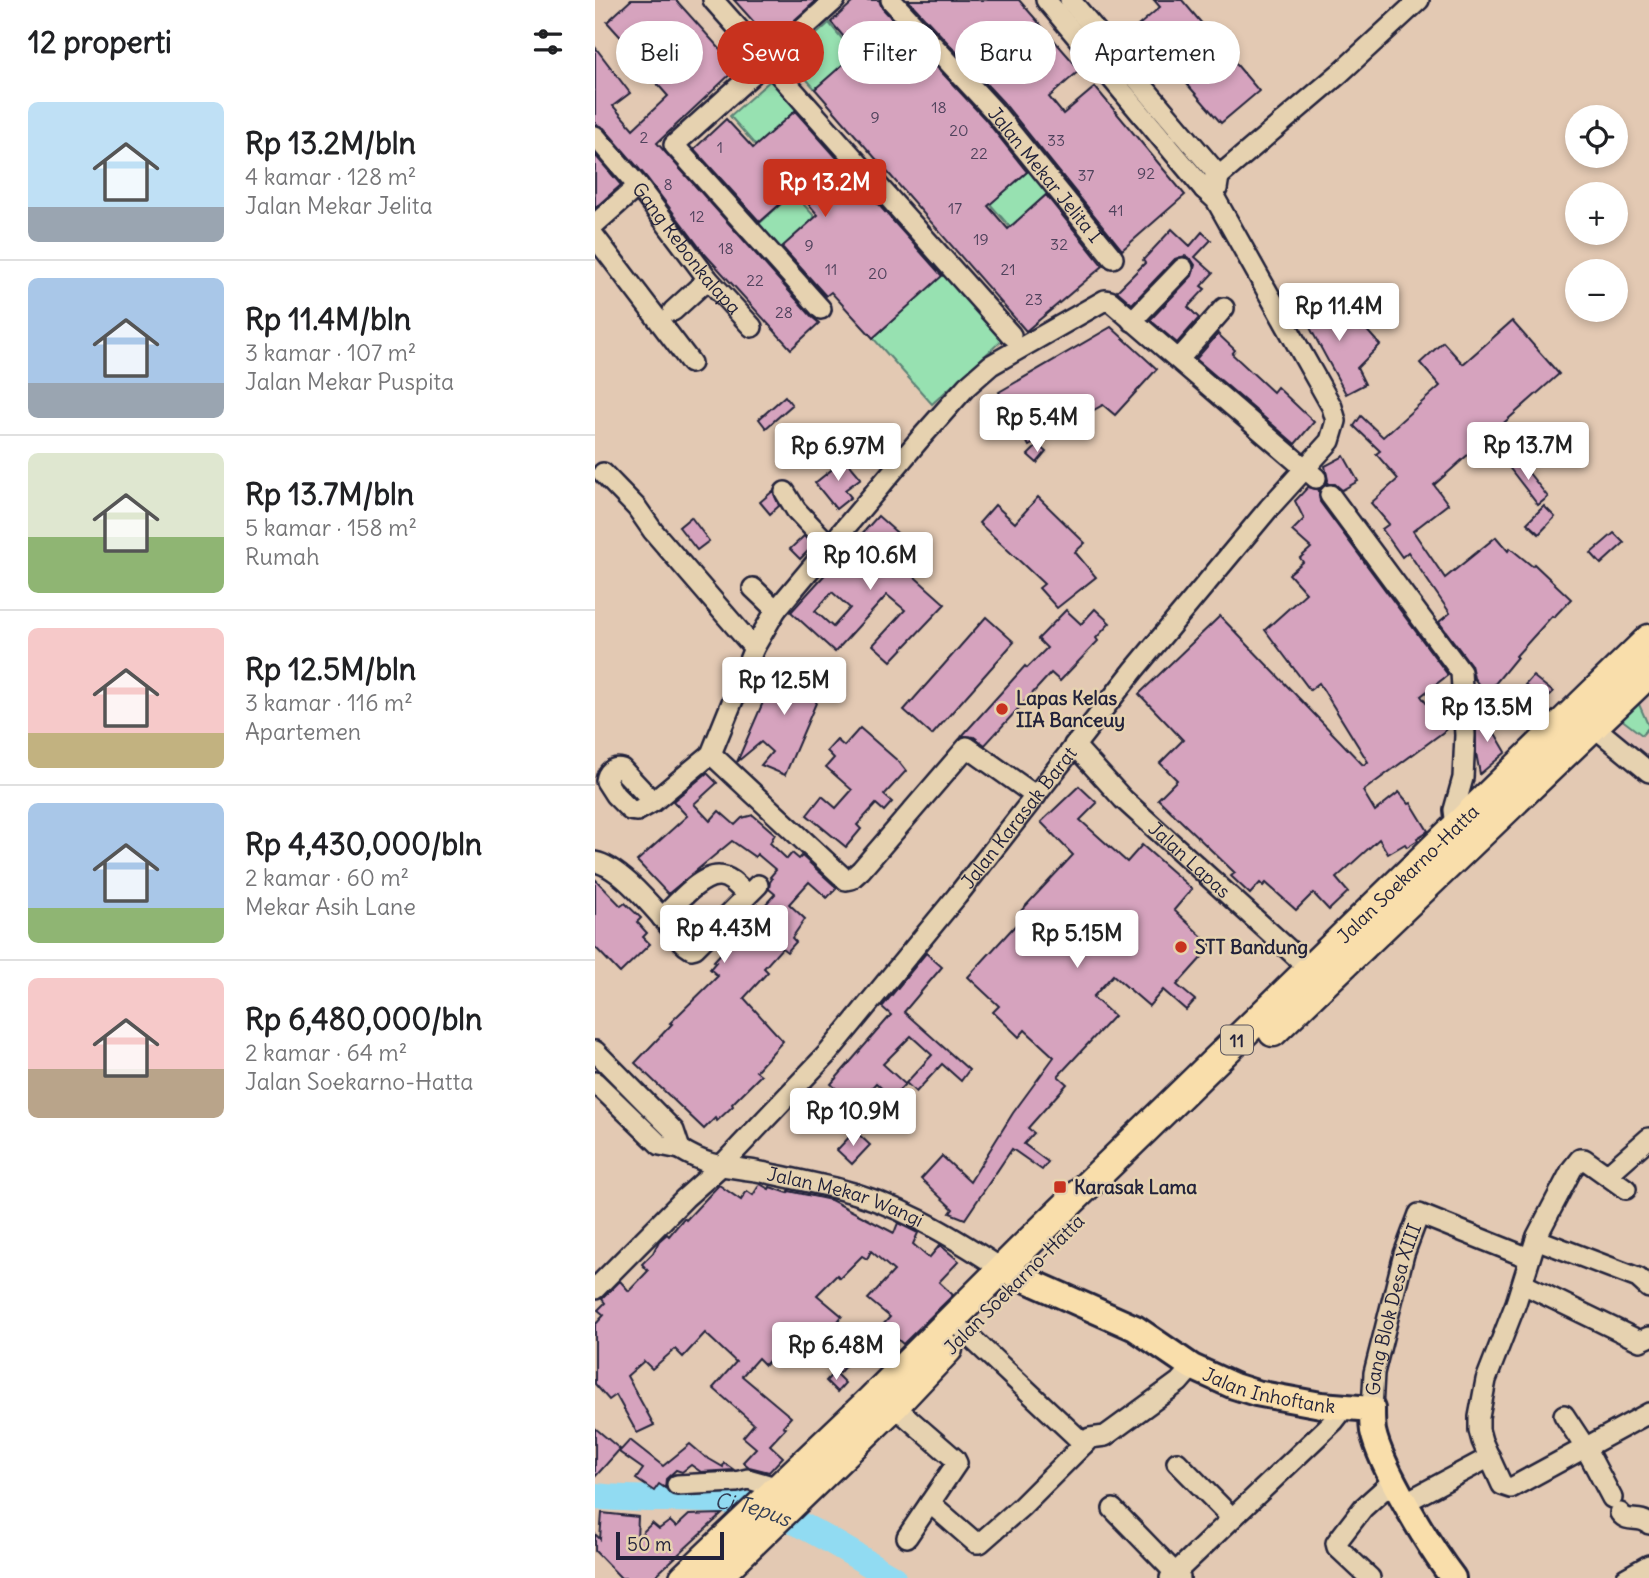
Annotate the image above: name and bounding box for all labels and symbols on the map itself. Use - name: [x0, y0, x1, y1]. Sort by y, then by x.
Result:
- house number: 18: [931, 97, 947, 117]
- street label: Jalan Mekar Jelita I: [983, 102, 1107, 247]
- house number: 9: [870, 107, 880, 127]
- house number: 20: [949, 120, 969, 140]
- house number: 2: [640, 127, 649, 147]
- house number: 33: [1047, 130, 1065, 150]
- house number: 1: [717, 137, 723, 157]
- house number: 22: [970, 143, 988, 163]
- pin: Rp 13.2M: [753, 160, 897, 219]
- house number: 92: [1137, 163, 1155, 183]
- house number: 37: [1078, 165, 1095, 185]
- house number: 8: [663, 174, 673, 194]
- street label: Gang Kebonkalapa: [627, 177, 746, 319]
- house number: 17: [948, 198, 962, 218]
- house number: 41: [1108, 200, 1124, 220]
- house number: 12: [689, 206, 705, 226]
- house number: 19: [973, 229, 989, 249]
- house number: 32: [1050, 234, 1068, 254]
- house number: 9: [804, 235, 814, 255]
- house number: 18: [718, 238, 734, 258]
- house number: 11: [825, 259, 837, 279]
- house number: 21: [1000, 259, 1016, 279]
- house number: 20: [868, 263, 888, 283]
- house number: 22: [746, 270, 764, 290]
- pin: Rp 11.4M: [1267, 284, 1411, 343]
- house number: 23: [1025, 289, 1043, 309]
- house number: 28: [775, 302, 793, 322]
- pin: Rp 5.4M: [972, 394, 1102, 454]
- pin: Rp 13.7M: [1456, 422, 1600, 482]
- pin: Rp 6.97M: [766, 424, 910, 483]
- pin: Rp 10.6M: [798, 532, 942, 592]
- pin: Rp 12.5M: [712, 658, 856, 717]
- pin: Rp 13.5M: [1415, 684, 1559, 744]
- place label: Lapas Kelas IIA Banceuy: [1016, 686, 1125, 732]
- marker: Lapas Kelas IIA Banceuy: [994, 701, 1010, 717]
- street label: Jalan Karasak Barat: [956, 741, 1082, 893]
- street label: Jalan Soekarno-Hatta: [1332, 799, 1484, 948]
- street label: Jalan Lapas: [1144, 816, 1236, 903]
- pin: Rp 4.43M: [652, 906, 796, 965]
- pin: Rp 5.15M: [1005, 911, 1149, 970]
- place label: STT Bandung: [1195, 935, 1308, 959]
- marker: STT Bandung: [1173, 939, 1189, 955]
- road number: 11: [1221, 1026, 1253, 1055]
- pin: Rp 10.9M: [781, 1088, 925, 1148]
- street label: Jalan Mekar Wangi: [765, 1161, 928, 1232]
- place label: Karasak Lama: [1074, 1175, 1197, 1199]
- marker: Karasak Lama: [1052, 1179, 1068, 1195]
- street label: Jalan Soekarno-Hatta: [939, 1209, 1089, 1359]
- street label: Gang Blok Desa XIII: [1361, 1220, 1426, 1396]
- pin: Rp 6.48M: [764, 1322, 908, 1382]
- street label: Jalan Inhoftank: [1199, 1362, 1336, 1418]
- water label: Ci Tepus: [714, 1487, 797, 1533]
- scale bar: [616, 1529, 725, 1561]

